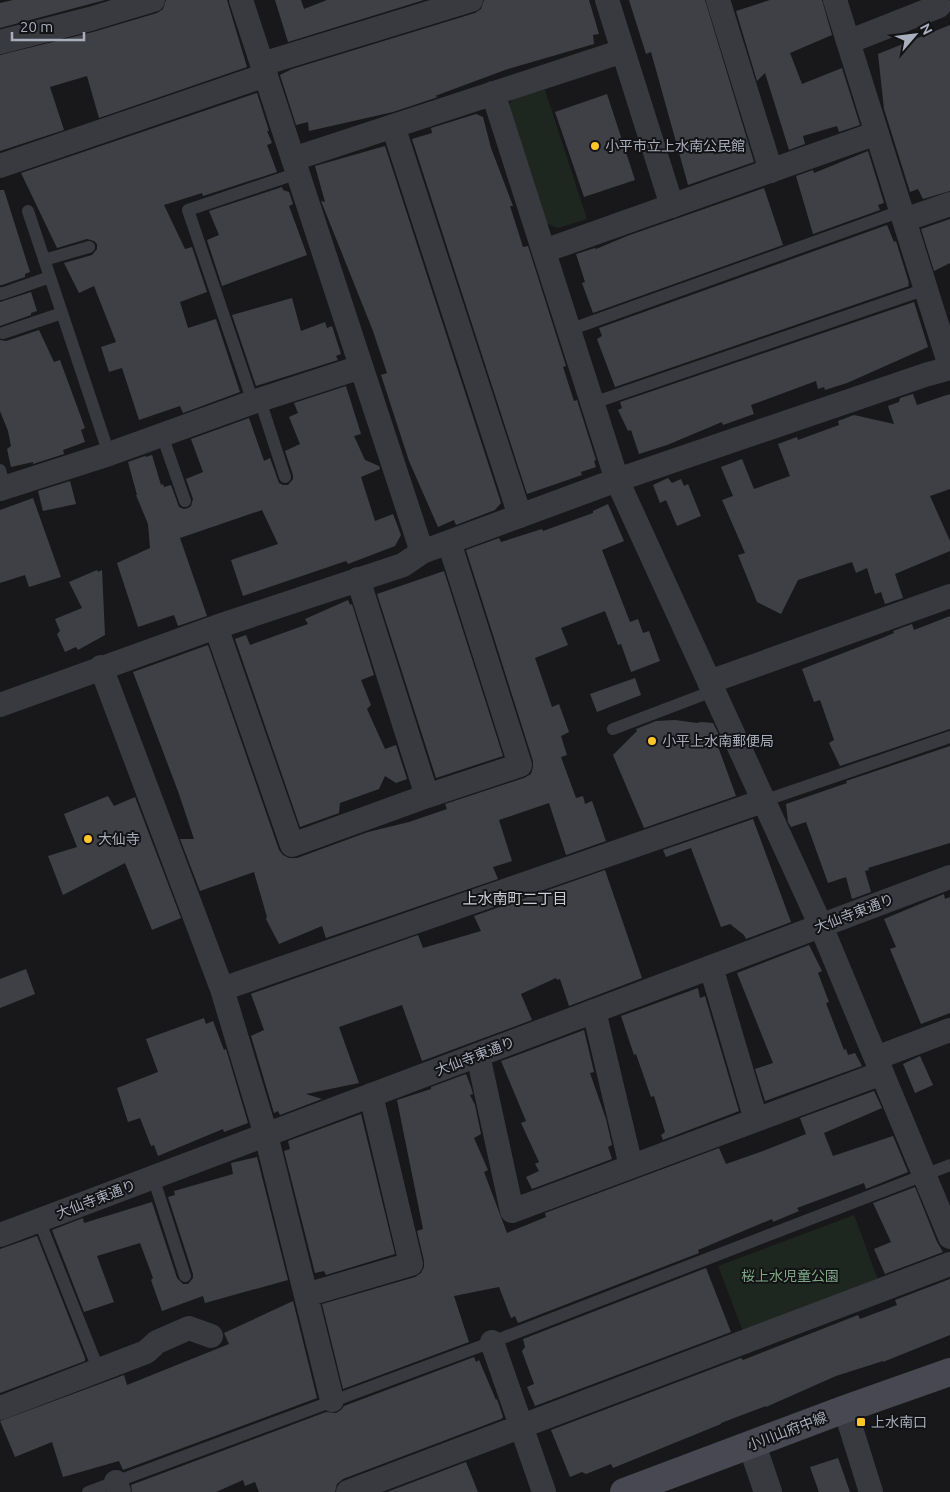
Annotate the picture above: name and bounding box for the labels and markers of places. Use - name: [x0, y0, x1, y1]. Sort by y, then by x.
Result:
- place label: 小平市立上水南公民館: [605, 138, 745, 154]
- marker: 小平市立上水南公民館: [589, 140, 601, 152]
- place label: 小平上水南郵便局: [662, 733, 774, 749]
- marker: 小平上水南郵便局: [646, 735, 658, 747]
- place label: 大仙寺: [98, 831, 140, 847]
- marker: 大仙寺: [82, 833, 94, 845]
- place label: 上水南口: [871, 1414, 927, 1430]
- marker: 上水南口: [855, 1416, 867, 1428]

